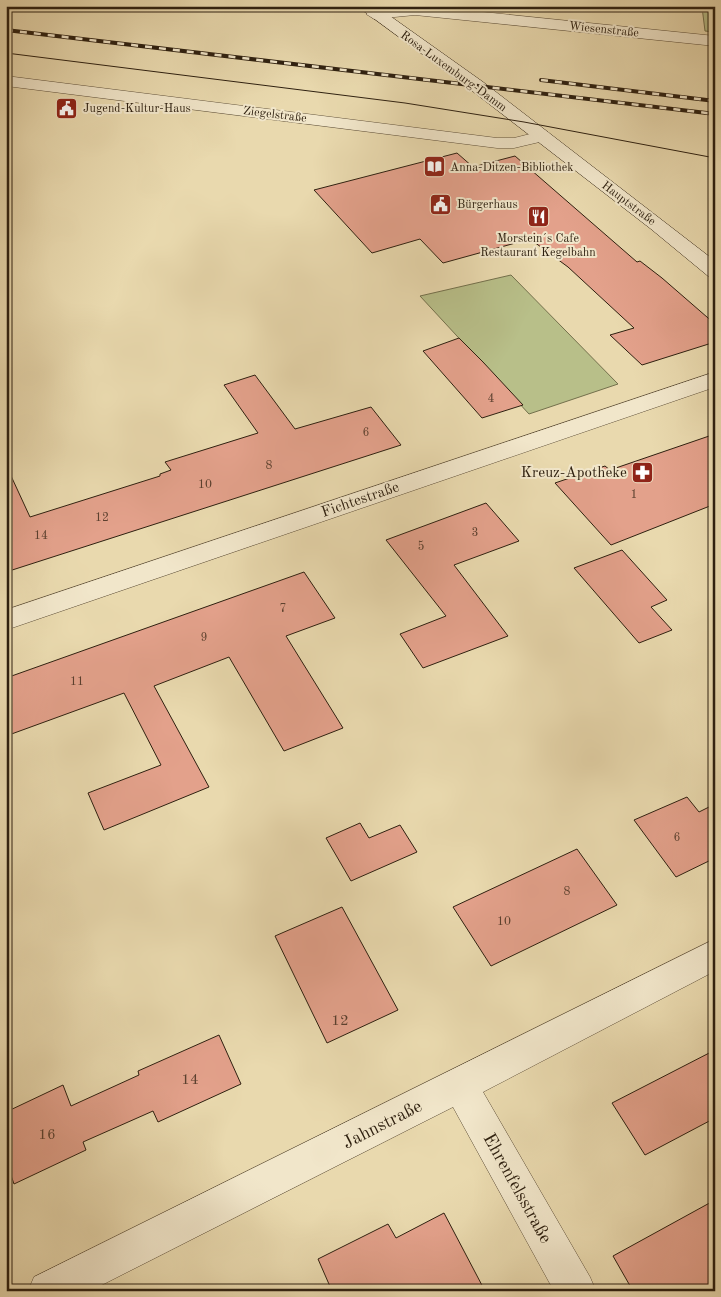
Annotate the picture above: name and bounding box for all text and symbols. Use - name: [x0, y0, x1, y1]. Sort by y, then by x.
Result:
- street label: Wiesenstraße: [568, 20, 640, 40]
- street label: Rosa-Luxemburg-Damm: [398, 29, 509, 115]
- public building icon: Jugend-Kultur-Haus: [55, 96, 79, 120]
- place label: Jugend-Kultur-Haus: [83, 103, 191, 115]
- street label: Ziegelstraße: [242, 105, 308, 125]
- library icon: Anna-Ditzen-Bibliothek: [422, 155, 446, 179]
- place label: Anna-Ditzen-Bibliothek: [450, 162, 574, 174]
- street label: Hauptstraße: [599, 180, 658, 228]
- public building icon: Bürgerhaus: [429, 192, 453, 216]
- place label: Bürgerhaus: [457, 199, 518, 211]
- restaurant icon: Morstein´s Cafe Restaurant Kegelbahn: [526, 205, 550, 229]
- place label: Morstein´s Cafe Restaurant Kegelbahn: [480, 233, 596, 259]
- house number: 4: [488, 393, 495, 405]
- house number: 6: [363, 427, 370, 439]
- house number: 8: [266, 460, 273, 472]
- pharmacy icon: Kreuz-Apotheke: [631, 460, 655, 484]
- place label: Kreuz-Apotheke: [521, 466, 627, 481]
- house number: 10: [198, 479, 212, 491]
- street label: Fichtestraße: [320, 480, 401, 521]
- house number: 1: [631, 489, 637, 501]
- house number: 12: [95, 512, 109, 524]
- house number: 3: [472, 527, 478, 539]
- house number: 14: [34, 530, 48, 542]
- house number: 5: [418, 540, 425, 553]
- house number: 7: [280, 603, 286, 615]
- house number: 9: [201, 632, 207, 644]
- house number: 11: [70, 676, 84, 688]
- house number: 6: [674, 832, 681, 844]
- house number: 8: [564, 886, 571, 898]
- house number: 10: [497, 916, 511, 928]
- house number: 12: [331, 1014, 349, 1029]
- house number: 14: [181, 1073, 199, 1088]
- street label: Jahnstraße: [340, 1097, 425, 1152]
- house number: 16: [38, 1128, 56, 1143]
- street label: Ehrenfelsstraße: [480, 1130, 555, 1246]

